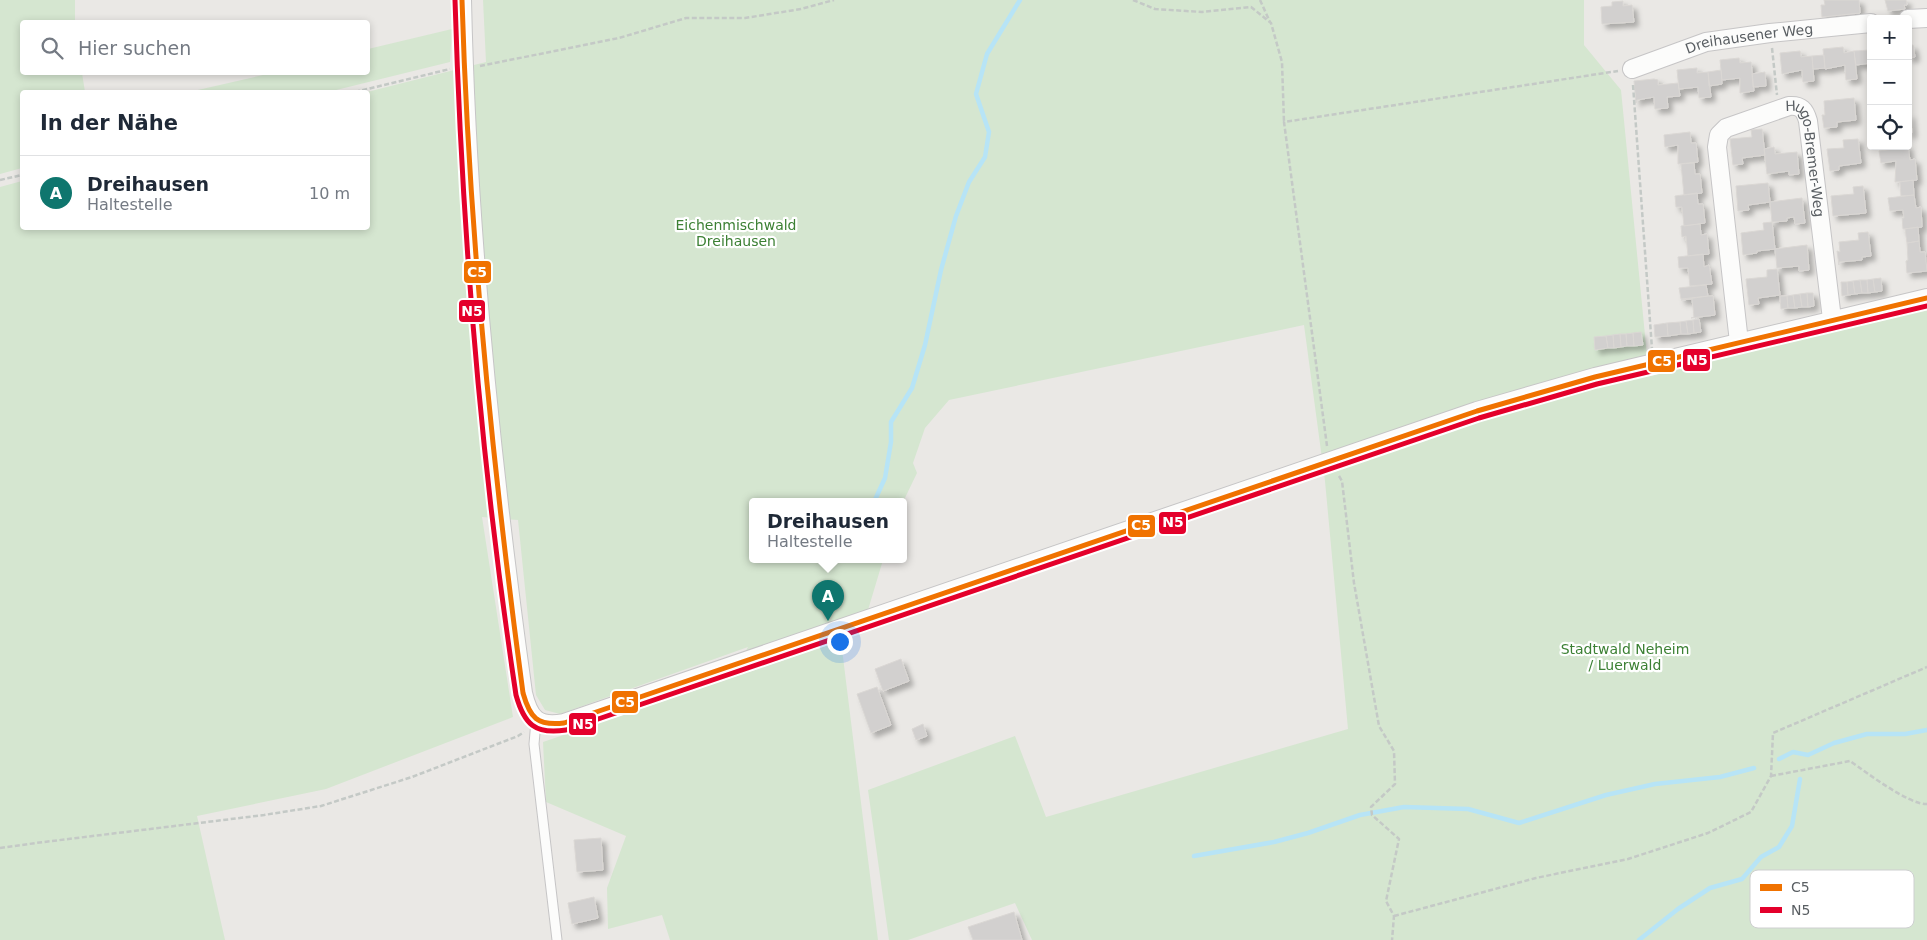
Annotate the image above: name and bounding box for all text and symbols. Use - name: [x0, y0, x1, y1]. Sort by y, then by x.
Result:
- map controls: [1867, 15, 1912, 150]
- button: +: [1867, 15, 1912, 60]
- search box: [20, 20, 370, 75]
- street label: Dreihausener Weg: [1683, 21, 1814, 57]
- icon: search: [38, 34, 66, 62]
- text: Hier suchen: [78, 37, 191, 59]
- button: −: [1867, 60, 1912, 105]
- street label: Hugo-Bremer-Weg: [1785, 98, 1828, 218]
- button: locate: [1867, 105, 1912, 150]
- text: In der Nähe: [40, 111, 178, 135]
- text: Dreihausen: [87, 173, 209, 195]
- text: A: [50, 184, 62, 203]
- text: 10 m: [309, 184, 350, 203]
- text: Haltestelle: [87, 195, 173, 214]
- park label: Eichenmischwald Dreihausen: [676, 217, 797, 249]
- line badge: C5: [463, 260, 492, 284]
- text: C5: [467, 264, 487, 280]
- line badge: N5: [458, 299, 486, 323]
- text: N5: [461, 303, 483, 319]
- line badge: N5: [1682, 348, 1711, 372]
- line badge: C5: [1647, 349, 1676, 373]
- text: N5: [1686, 352, 1708, 368]
- text: C5: [1652, 353, 1672, 369]
- popup: [749, 498, 907, 563]
- text: Dreihausen: [767, 510, 889, 532]
- line badge: N5: [1158, 511, 1187, 535]
- line badge: C5: [1127, 514, 1156, 538]
- text: N5: [1162, 514, 1184, 530]
- text: C5: [1131, 517, 1151, 533]
- text: Haltestelle: [767, 532, 853, 551]
- pin: A: [812, 580, 844, 621]
- your location: [827, 629, 853, 655]
- park label: Stadtwald Neheim / Luerwald: [1561, 641, 1689, 673]
- line badge: C5: [611, 690, 639, 714]
- text: C5: [615, 694, 635, 710]
- line badge: N5: [568, 712, 597, 736]
- text: N5: [572, 716, 594, 732]
- legend: [1750, 870, 1914, 928]
- text: C5: [1791, 879, 1810, 895]
- text: N5: [1791, 902, 1810, 918]

